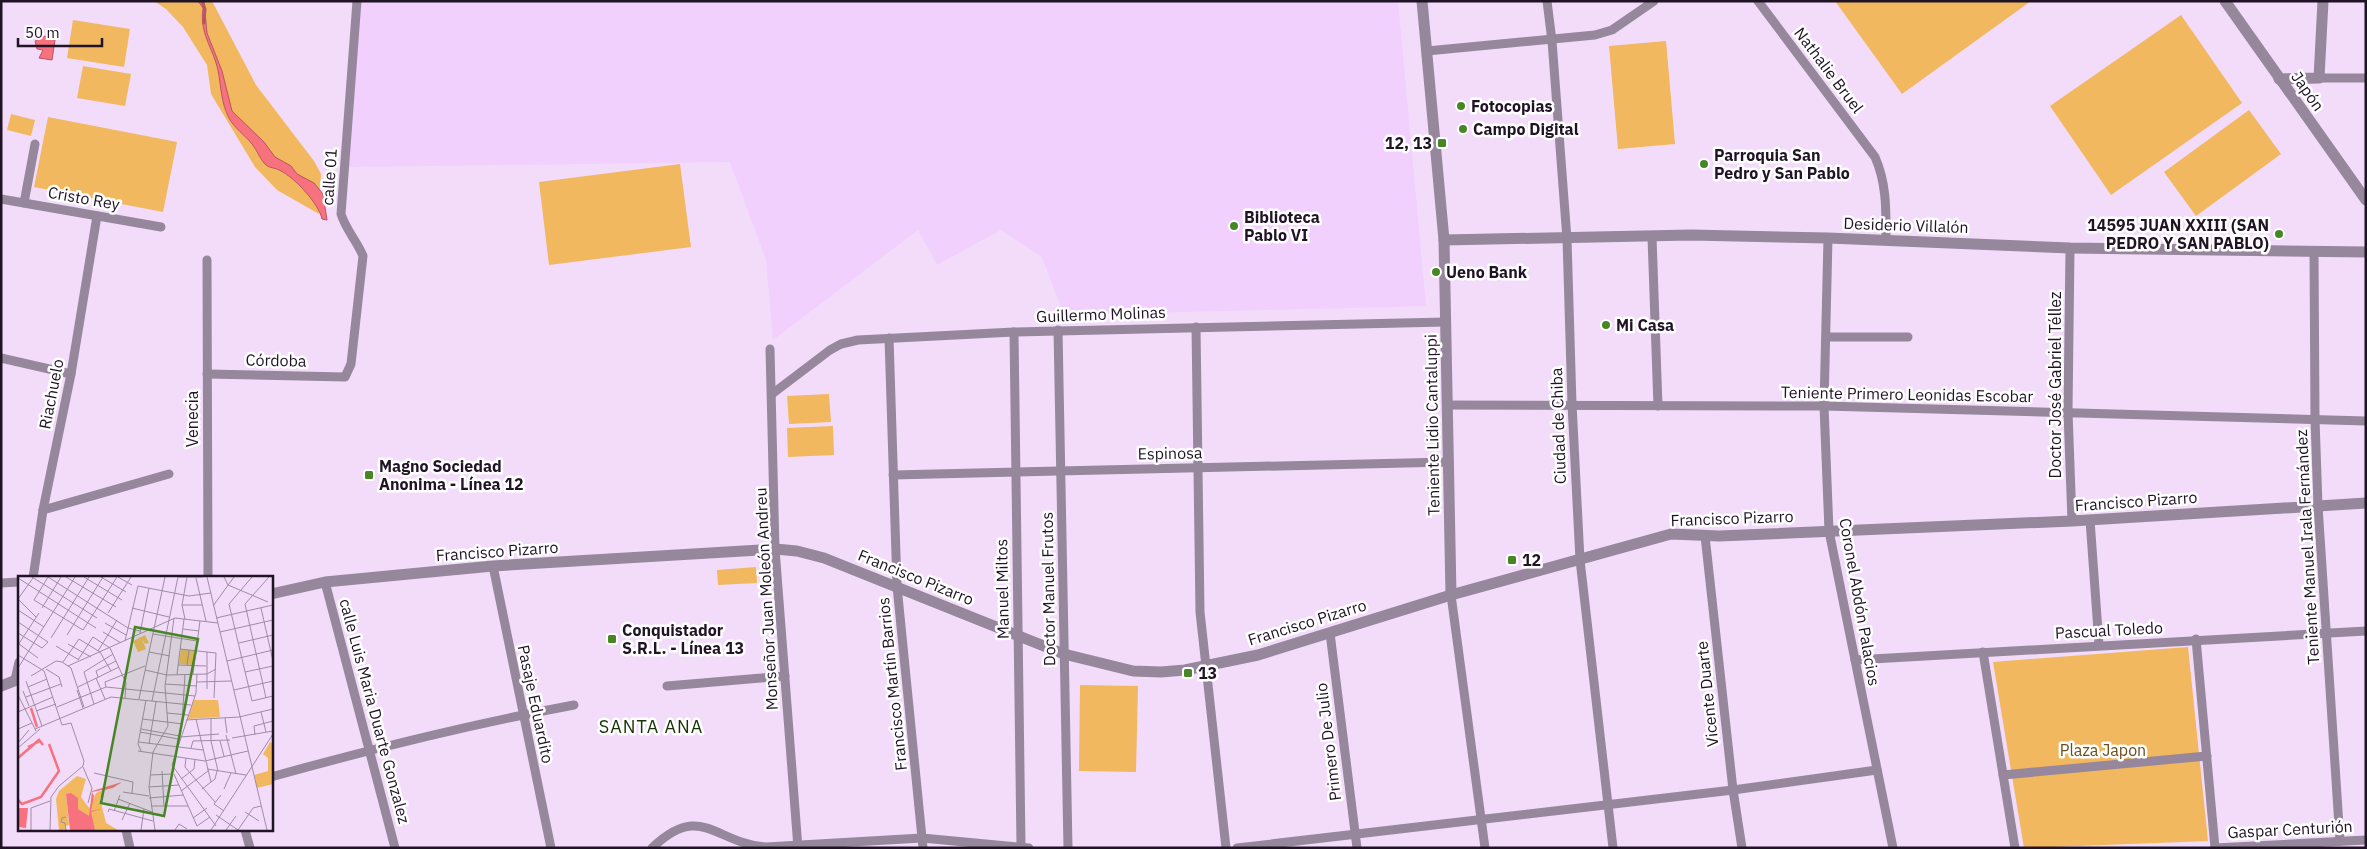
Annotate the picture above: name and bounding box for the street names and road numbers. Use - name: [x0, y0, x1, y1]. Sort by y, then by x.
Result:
- street label: Nathalie Bruel: [1790, 23, 1868, 117]
- street label: Japón: [2287, 67, 2329, 115]
- street label: calle 01: [317, 148, 341, 206]
- street label: Cristo Rey: [47, 182, 121, 214]
- street label: Desiderio Villalón: [1843, 213, 1969, 237]
- street label: Doctor José Gabriel Téllez: [2045, 292, 2065, 478]
- street label: Guillermo Molinas: [1036, 302, 1166, 326]
- street label: Teniente Lidio Cantaluppi: [1420, 334, 1444, 516]
- street label: Córdoba: [245, 349, 307, 371]
- street label: Riachuelo: [34, 357, 68, 431]
- street label: Ciudad de Chiba: [1546, 367, 1570, 485]
- street label: Teniente Primero Leonidas Escobar: [1781, 382, 2034, 406]
- street label: Venecia: [182, 390, 202, 447]
- street label: Teniente Manuel Irala Fernández: [2291, 429, 2323, 665]
- street label: Espinosa: [1137, 442, 1203, 464]
- street label: Monseñor Juan Moleón Andreu: [750, 487, 782, 711]
- street label: Francisco Pizarro: [2074, 487, 2198, 515]
- street label: Francisco Pizarro: [1670, 506, 1794, 530]
- street label: Doctor Manuel Frutos: [1037, 512, 1059, 666]
- street label: Coronel Abdón Palacios: [1835, 517, 1885, 687]
- street label: Francisco Pizarro: [435, 537, 559, 565]
- street label: Manuel Miltos: [991, 539, 1013, 639]
- street label: Francisco Pizarro: [855, 545, 977, 609]
- street label: Francisco Pizarro: [1245, 594, 1369, 650]
- street label: calle Luis Maria Duarte Gonzalez: [335, 596, 415, 826]
- street label: Francisco Martín Barrios: [873, 596, 911, 772]
- street label: Pascual Toledo: [2054, 617, 2164, 643]
- street label: Vicente Duarte: [1691, 640, 1723, 748]
- street label: Pasaje Eduardito: [514, 643, 558, 765]
- street label: Primero De Julio: [1311, 682, 1345, 802]
- street label: Gaspar Centurión: [2227, 816, 2353, 842]

